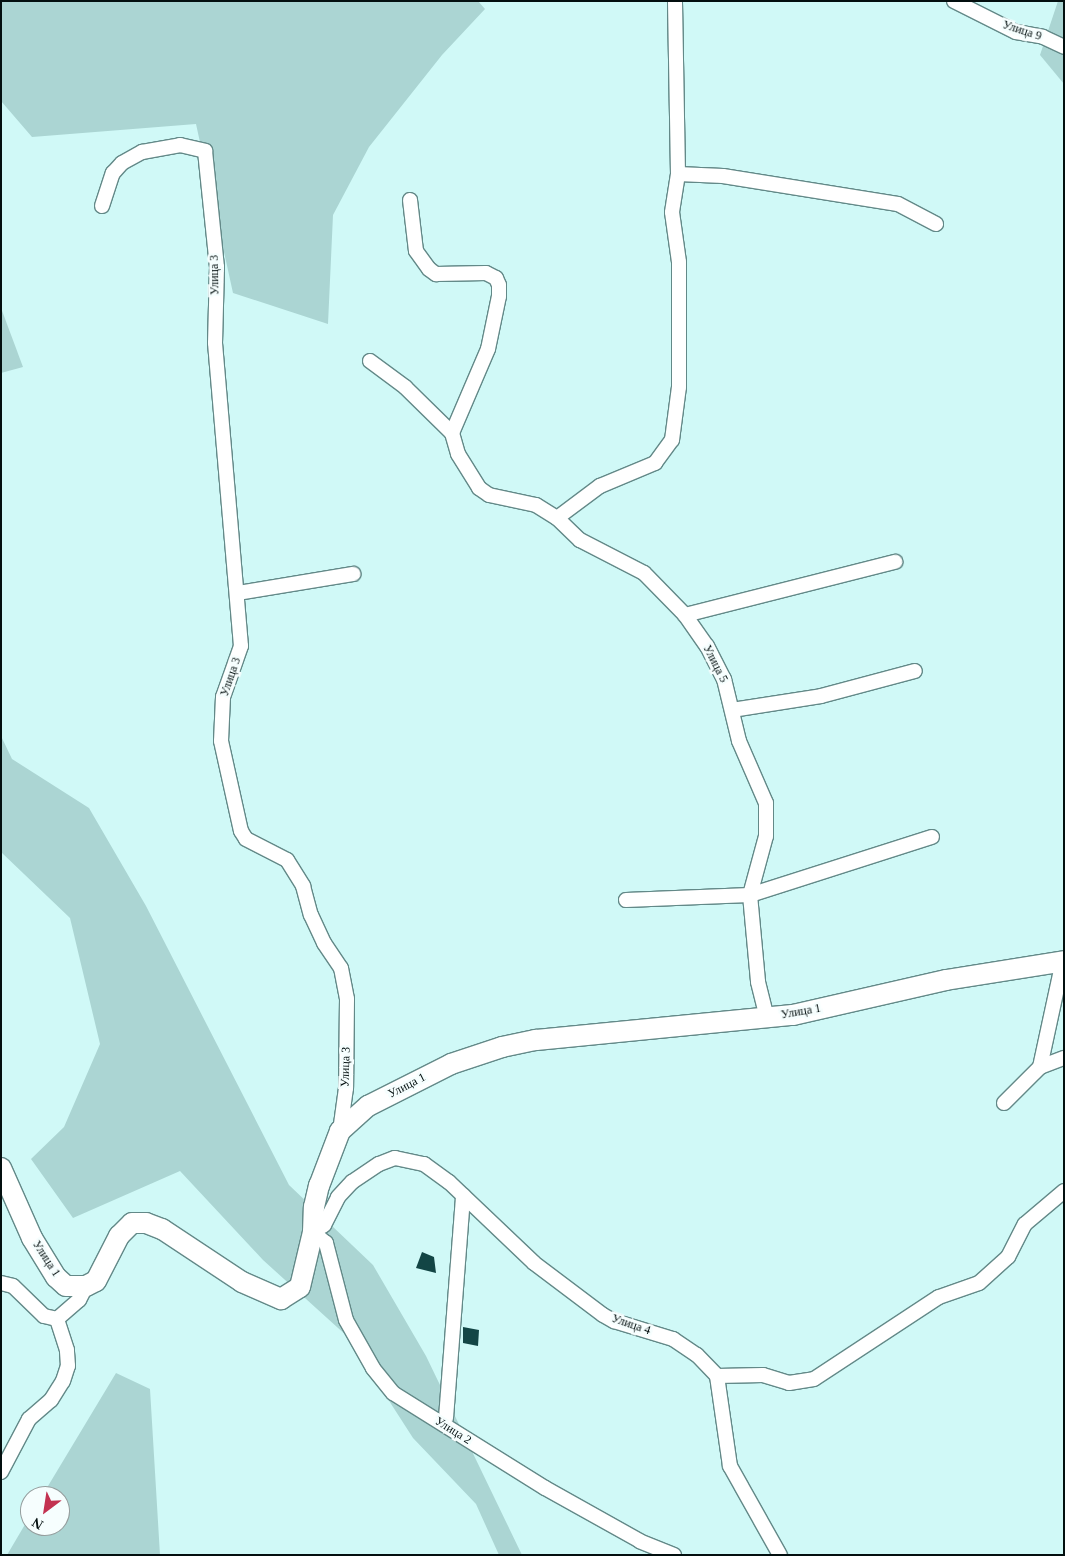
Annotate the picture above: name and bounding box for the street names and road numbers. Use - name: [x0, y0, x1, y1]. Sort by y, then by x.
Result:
- street label: Улица 9: [1001, 18, 1043, 44]
- street label: Улица 3: [207, 255, 223, 295]
- street label: Улица 5: [699, 643, 731, 685]
- street label: Улица 3: [218, 656, 244, 698]
- street label: Улица 1: [780, 1001, 822, 1023]
- street label: Улица 3: [338, 1047, 354, 1087]
- street label: Улица 1: [386, 1070, 428, 1102]
- street label: Улица 1: [29, 1238, 63, 1280]
- street label: Улица 4: [610, 1312, 652, 1338]
- street label: Улица 2: [432, 1414, 474, 1448]

